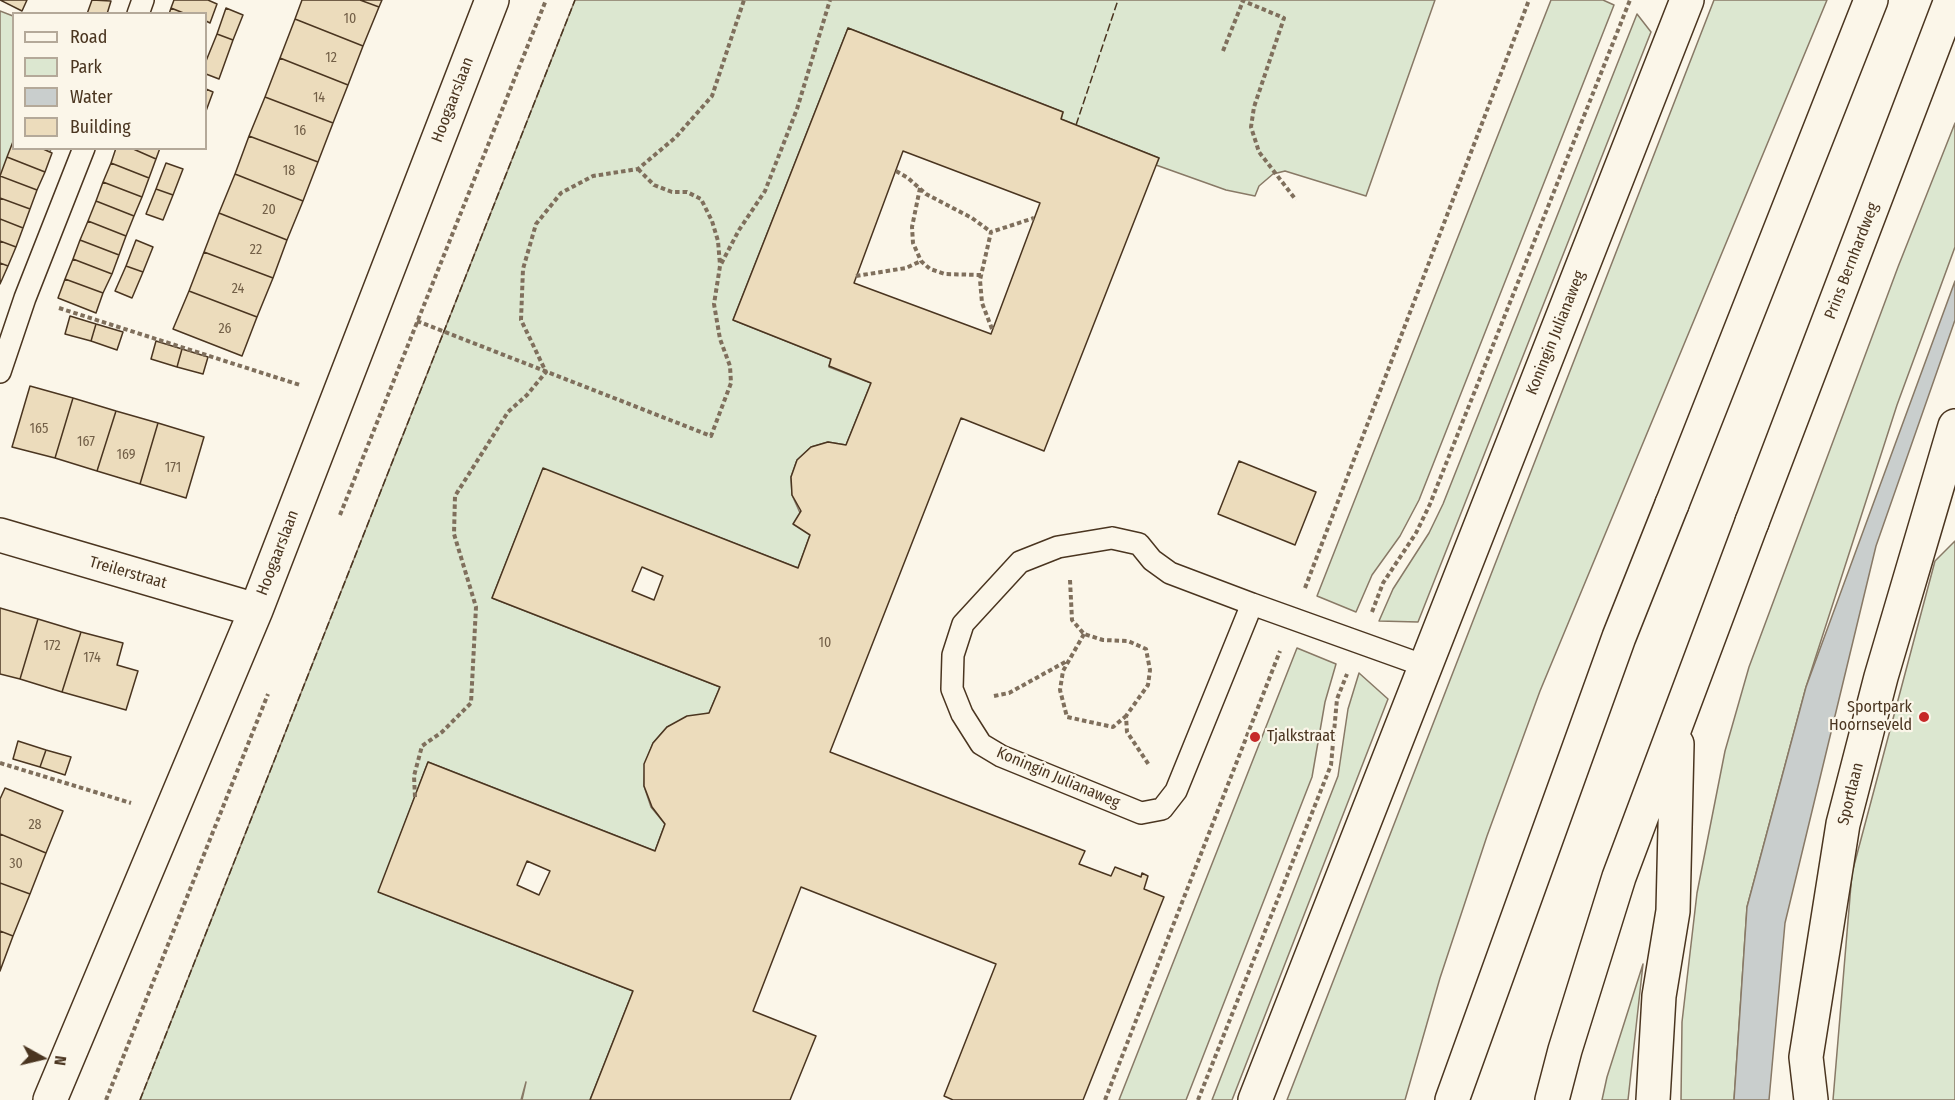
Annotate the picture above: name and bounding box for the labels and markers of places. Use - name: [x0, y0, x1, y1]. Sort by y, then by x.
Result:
- place label: Sportpark Hoornseveld: [1829, 698, 1912, 736]
- marker: Sportpark Hoornseveld: [1917, 710, 1931, 724]
- place label: Tjalkstraat: [1267, 727, 1335, 747]
- marker: Tjalkstraat: [1248, 730, 1262, 744]

